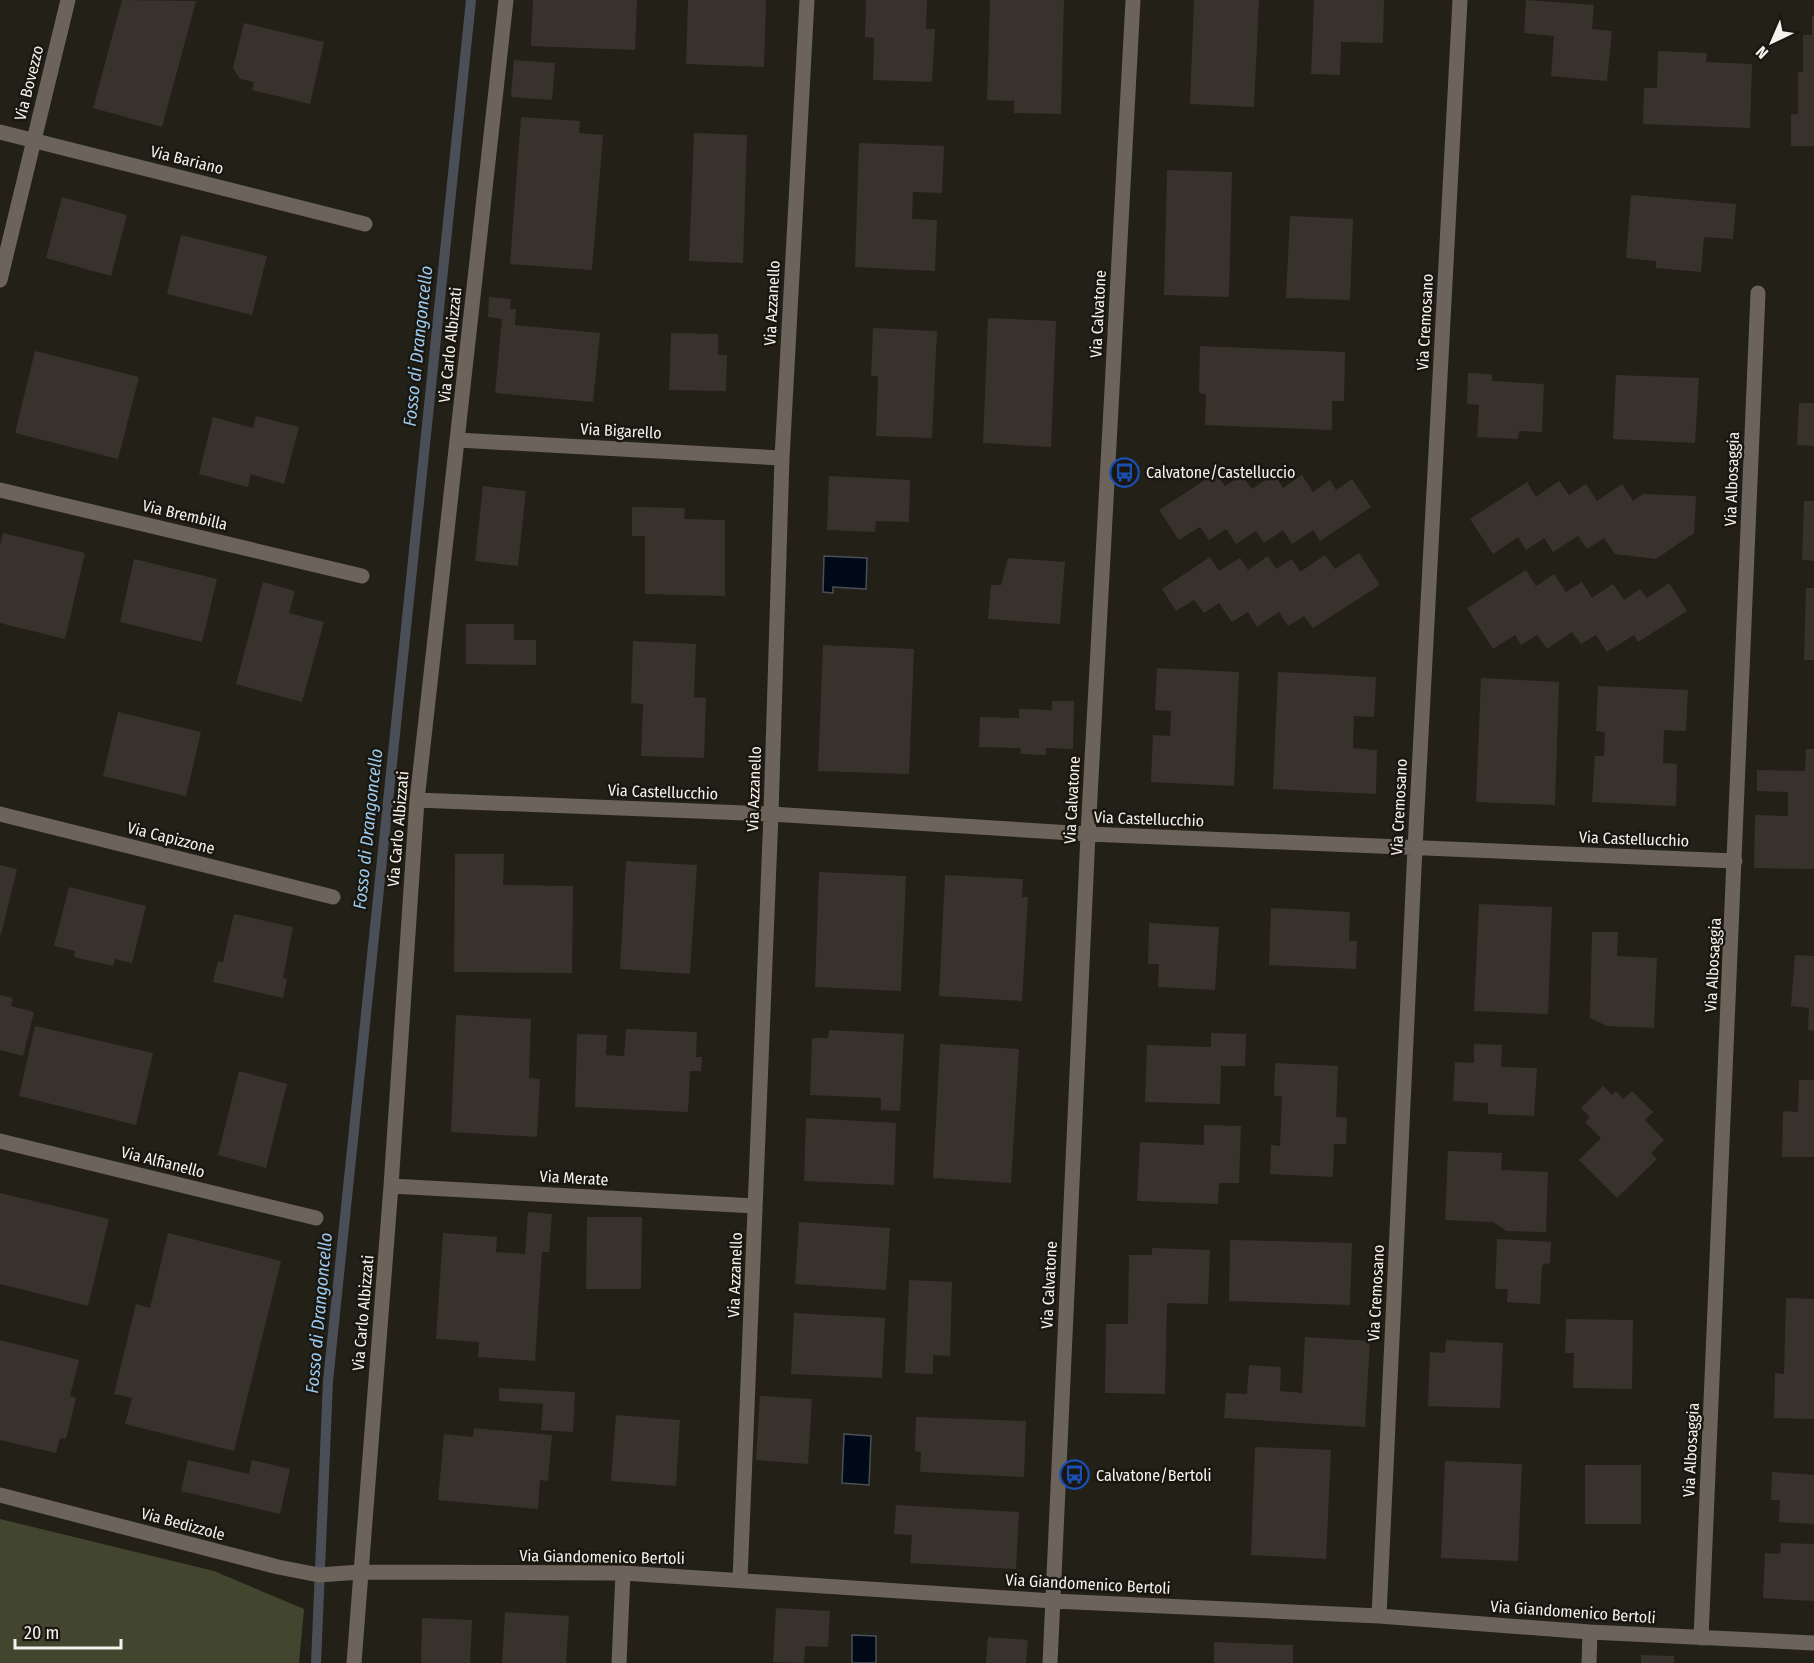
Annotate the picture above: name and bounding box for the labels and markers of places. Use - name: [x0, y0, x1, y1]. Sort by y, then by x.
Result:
- bus stop icon: Calvatone/Castelluccio: [1109, 456, 1141, 488]
- place label: Calvatone/Castelluccio: [1146, 463, 1295, 482]
- bus stop icon: Calvatone/Bertoli: [1059, 1459, 1091, 1491]
- place label: Calvatone/Bertoli: [1096, 1466, 1212, 1485]

